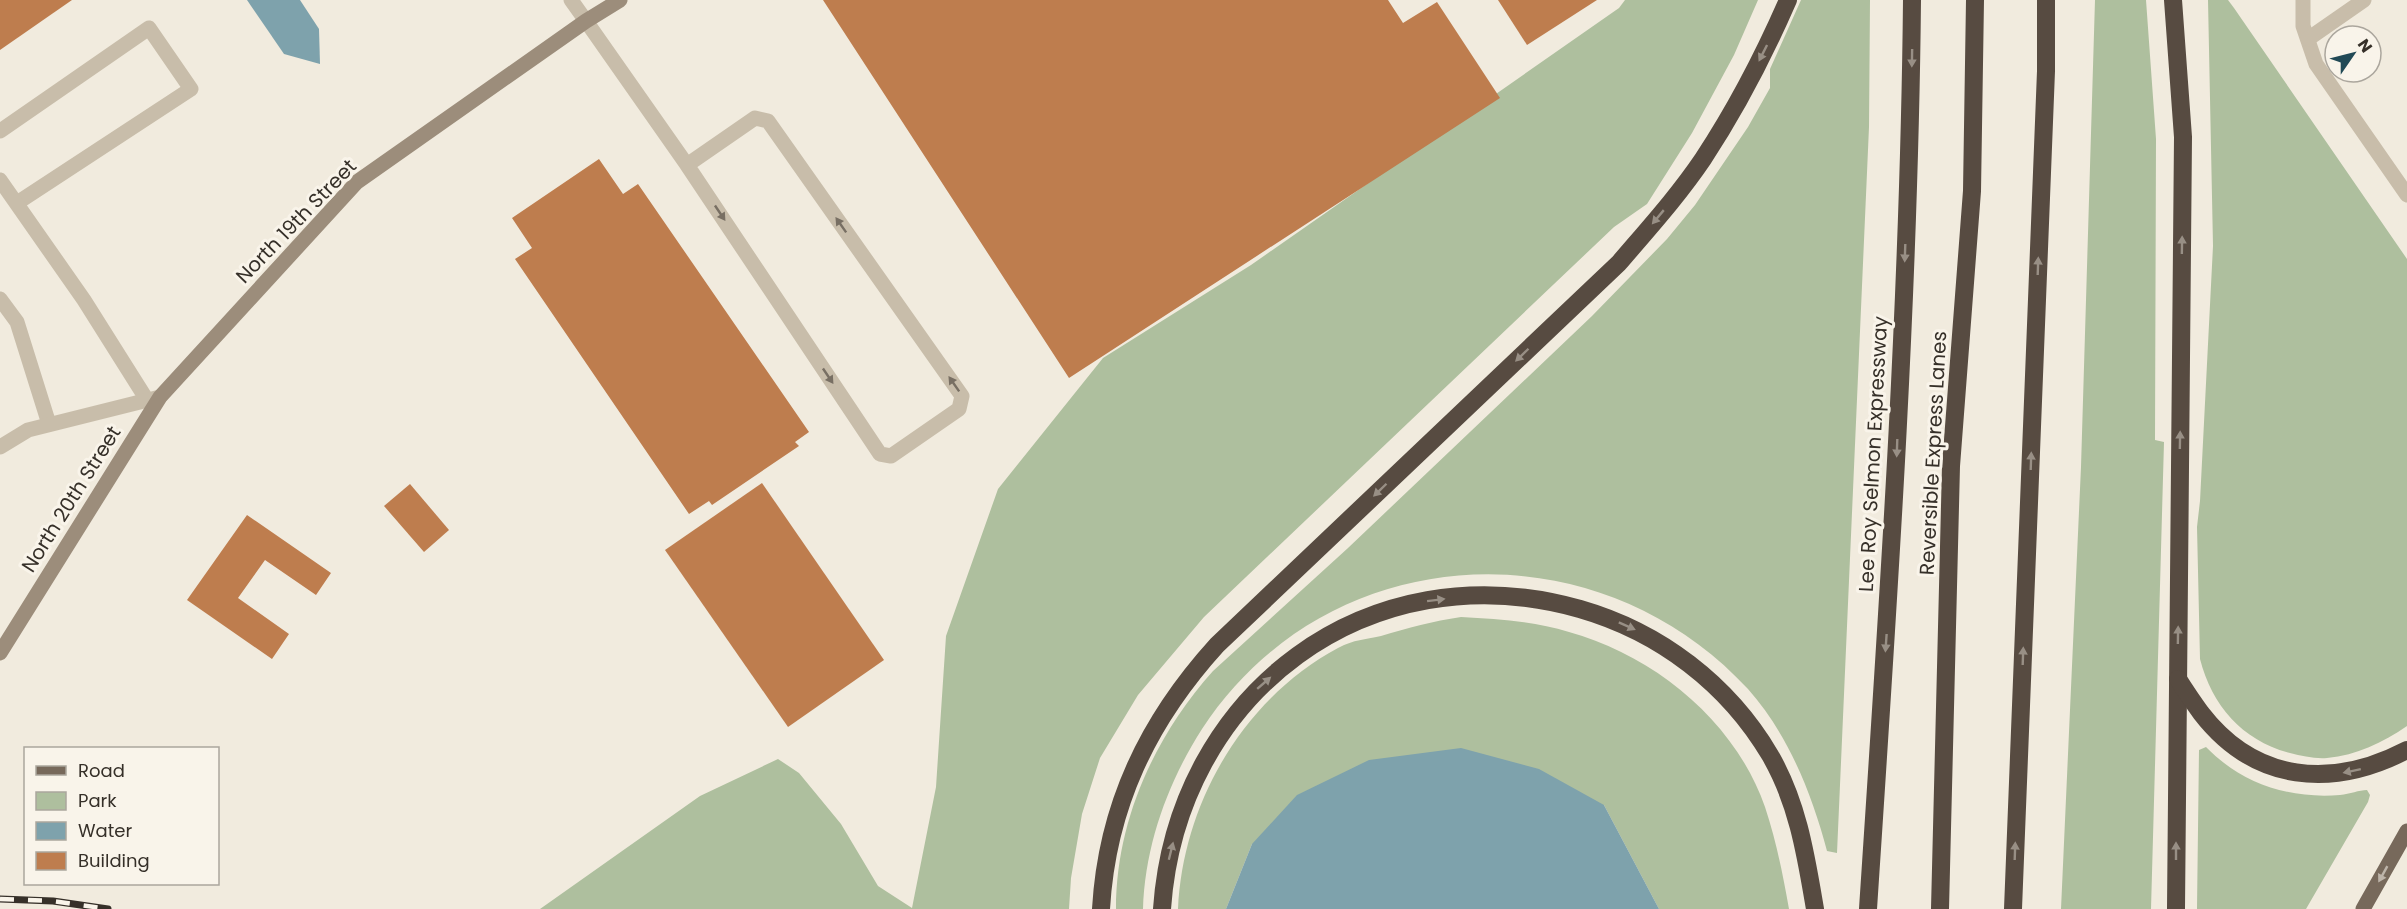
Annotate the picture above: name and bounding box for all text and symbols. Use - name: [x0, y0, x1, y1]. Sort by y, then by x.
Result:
- north arrow: [2323, 24, 2383, 84]
- text: N: [2352, 34, 2378, 57]
- one-way arrow: [1758, 45, 1768, 62]
- one-way arrow: [1907, 49, 1917, 68]
- street label: North 19th Street: [229, 153, 363, 289]
- one-way arrow: [714, 205, 726, 221]
- one-way arrow: [1652, 209, 1665, 225]
- one-way arrow: [835, 217, 847, 233]
- one-way arrow: [2177, 235, 2187, 254]
- one-way arrow: [1901, 244, 1910, 263]
- one-way arrow: [2034, 256, 2043, 275]
- street label: Lee Roy Selmon Expressway: [1852, 315, 1894, 593]
- street label: Reversible Express Lanes: [1913, 330, 1953, 576]
- one-way arrow: [1515, 348, 1529, 362]
- one-way arrow: [822, 368, 833, 384]
- one-way arrow: [948, 377, 960, 393]
- street label: North 20th Street: [15, 420, 127, 578]
- one-way arrow: [2175, 430, 2185, 449]
- one-way arrow: [1893, 439, 1902, 458]
- one-way arrow: [2026, 451, 2035, 470]
- one-way arrow: [1373, 483, 1388, 497]
- one-way arrow: [1427, 595, 1446, 605]
- one-way arrow: [1618, 621, 1636, 631]
- one-way arrow: [2173, 625, 2183, 644]
- one-way arrow: [1881, 633, 1890, 652]
- one-way arrow: [2018, 646, 2028, 665]
- one-way arrow: [1256, 677, 1271, 690]
- legend: [24, 747, 219, 885]
- text: Road: [78, 758, 125, 783]
- one-way arrow: [2343, 767, 2362, 776]
- text: Park: [78, 788, 117, 813]
- text: Water: [78, 818, 132, 843]
- one-way arrow: [2011, 841, 2020, 860]
- one-way arrow: [2171, 841, 2181, 860]
- one-way arrow: [1166, 842, 1176, 860]
- text: Building: [78, 848, 150, 873]
- one-way arrow: [2378, 866, 2388, 883]

